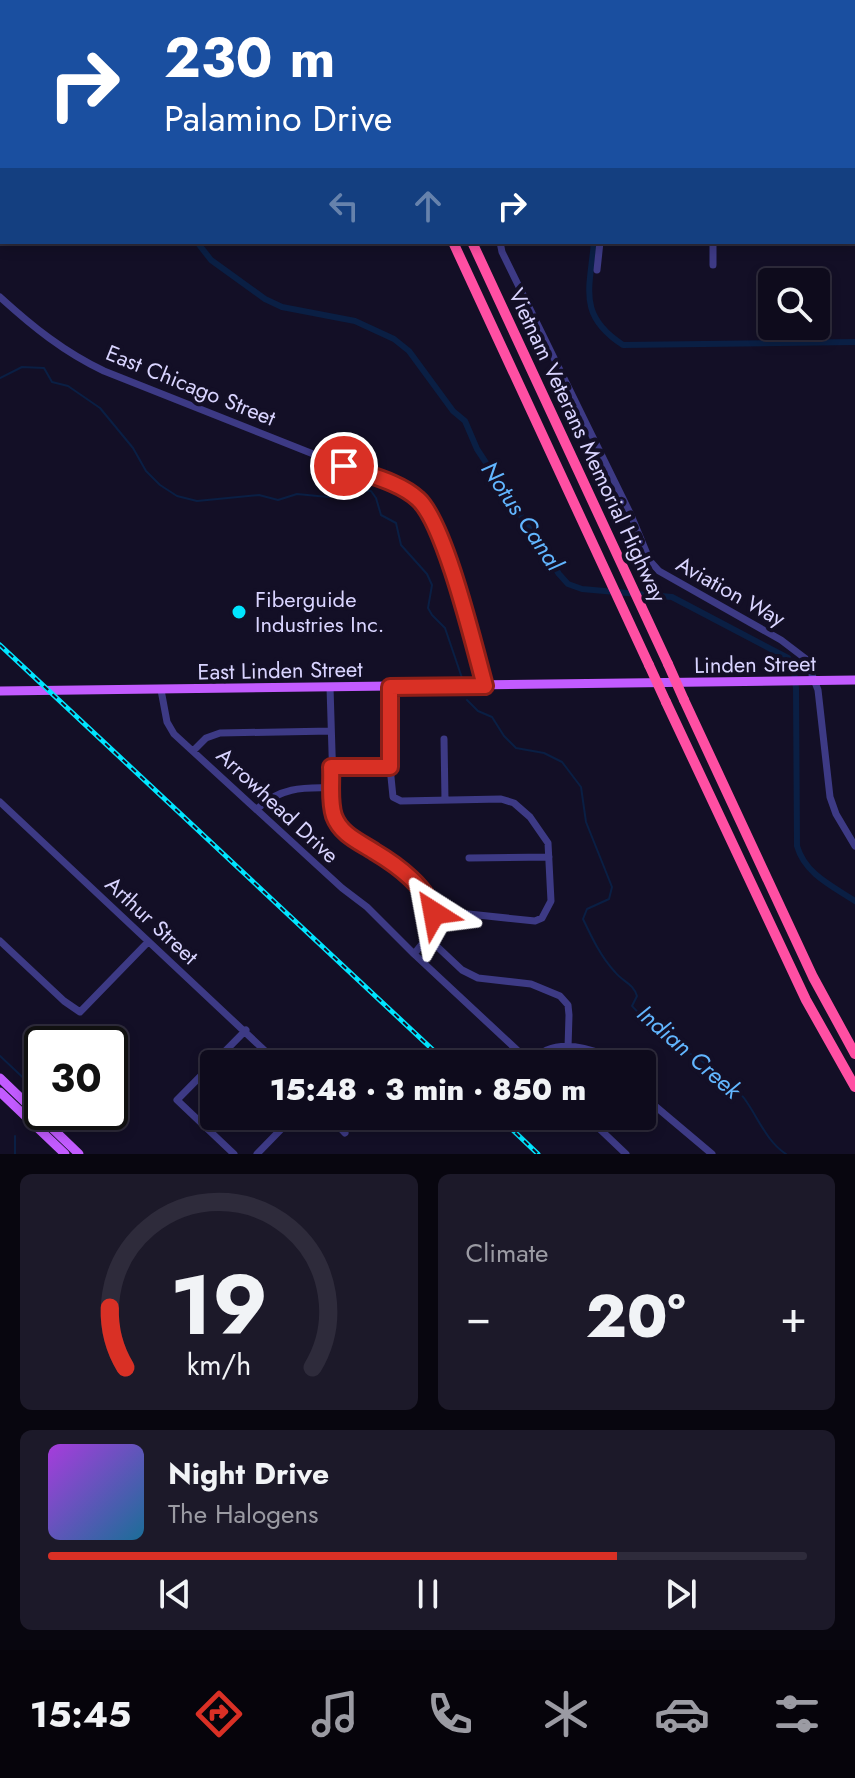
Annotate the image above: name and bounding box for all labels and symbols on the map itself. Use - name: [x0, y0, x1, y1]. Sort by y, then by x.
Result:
- street label: Vietnam Veterans Memorial Highway: [501, 283, 675, 607]
- street label: East Chicago Street: [101, 336, 281, 434]
- pin: [310, 432, 378, 500]
- water label: Notus Canal: [473, 454, 573, 579]
- street label: Aviation Way: [671, 548, 792, 634]
- place label: Fiberguide Industries Inc.: [255, 583, 384, 640]
- marker: Fiberguide Industries Inc.: [230, 603, 248, 621]
- street label: Linden Street: [694, 647, 817, 681]
- street label: East Linden Street: [197, 653, 364, 687]
- street label: Arrowhead Drive: [210, 740, 346, 870]
- street label: Arthur Street: [98, 868, 206, 972]
- position arrow: [392, 871, 476, 955]
- water label: Indian Creek: [630, 996, 750, 1108]
- speed limit sign: 30: [24, 1026, 128, 1130]

